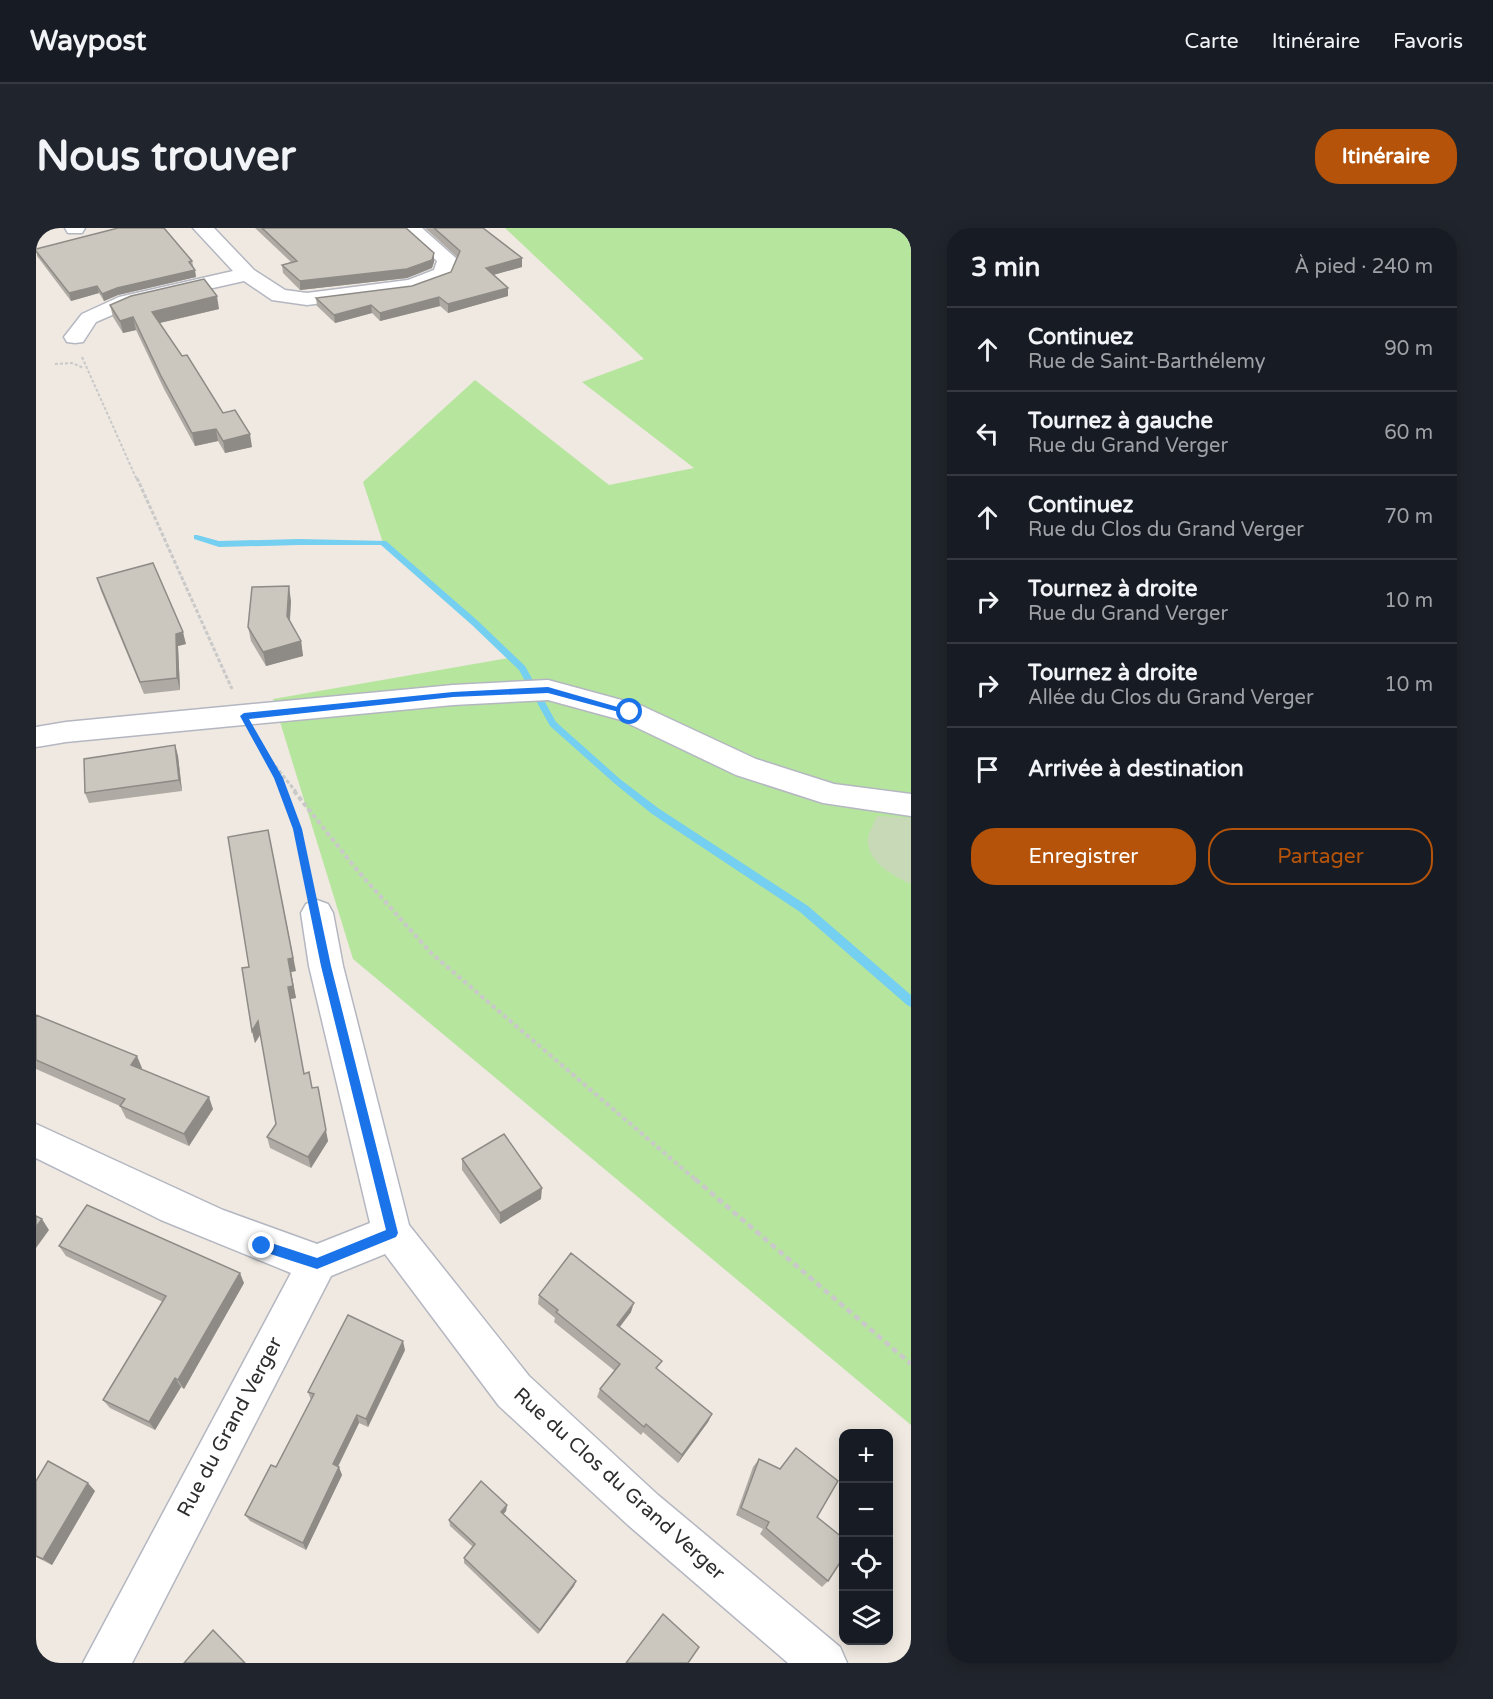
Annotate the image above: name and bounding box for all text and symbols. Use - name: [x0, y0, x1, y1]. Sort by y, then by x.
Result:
- text: Waypost: [30, 24, 146, 58]
- text: Carte: [1185, 29, 1239, 54]
- text: Itinéraire: [1272, 29, 1360, 54]
- text: Favoris: [1393, 29, 1463, 54]
- button: Itinéraire: [1315, 129, 1457, 184]
- text: Nous trouver: [36, 131, 296, 182]
- text: 3 min: [971, 252, 1040, 283]
- text: À pied · 240 m: [1295, 255, 1433, 279]
- text: Continuez: [1028, 324, 1133, 350]
- icon: ahead: [971, 333, 1004, 366]
- text: 90 m: [1384, 337, 1433, 361]
- text: Rue de Saint-Barthélemy: [1028, 350, 1265, 374]
- text: Tournez à gauche: [1028, 408, 1213, 434]
- icon: left: [971, 417, 1004, 450]
- text: 60 m: [1384, 421, 1433, 445]
- text: Rue du Grand Verger: [1028, 434, 1228, 458]
- text: Continuez: [1028, 492, 1133, 518]
- icon: ahead: [971, 501, 1004, 534]
- text: 70 m: [1384, 505, 1433, 529]
- text: Rue du Clos du Grand Verger: [1028, 518, 1304, 542]
- text: Tournez à droite: [1028, 576, 1197, 602]
- icon: right: [971, 585, 1004, 618]
- text: 10 m: [1384, 589, 1433, 613]
- text: Rue du Grand Verger: [1028, 602, 1228, 626]
- text: Tournez à droite: [1028, 660, 1197, 686]
- icon: right: [971, 669, 1004, 702]
- text: 10 m: [1384, 673, 1433, 697]
- text: Allée du Clos du Grand Verger: [1028, 686, 1314, 710]
- route start: [616, 698, 642, 724]
- icon: arrive: [971, 753, 1004, 786]
- text: Arrivée à destination: [1028, 756, 1244, 782]
- button: Enregistrer: [971, 828, 1196, 885]
- button: Partager: [1208, 828, 1433, 885]
- route end: [248, 1232, 274, 1258]
- street label: Rue du Grand Verger: [172, 1333, 288, 1521]
- street label: Rue du Clos du Grand Verger: [508, 1383, 730, 1585]
- map controls: [839, 1429, 893, 1645]
- button: +: [839, 1429, 893, 1483]
- button: −: [839, 1483, 893, 1537]
- button: locate: [839, 1537, 893, 1591]
- button: layers: [839, 1591, 893, 1645]

